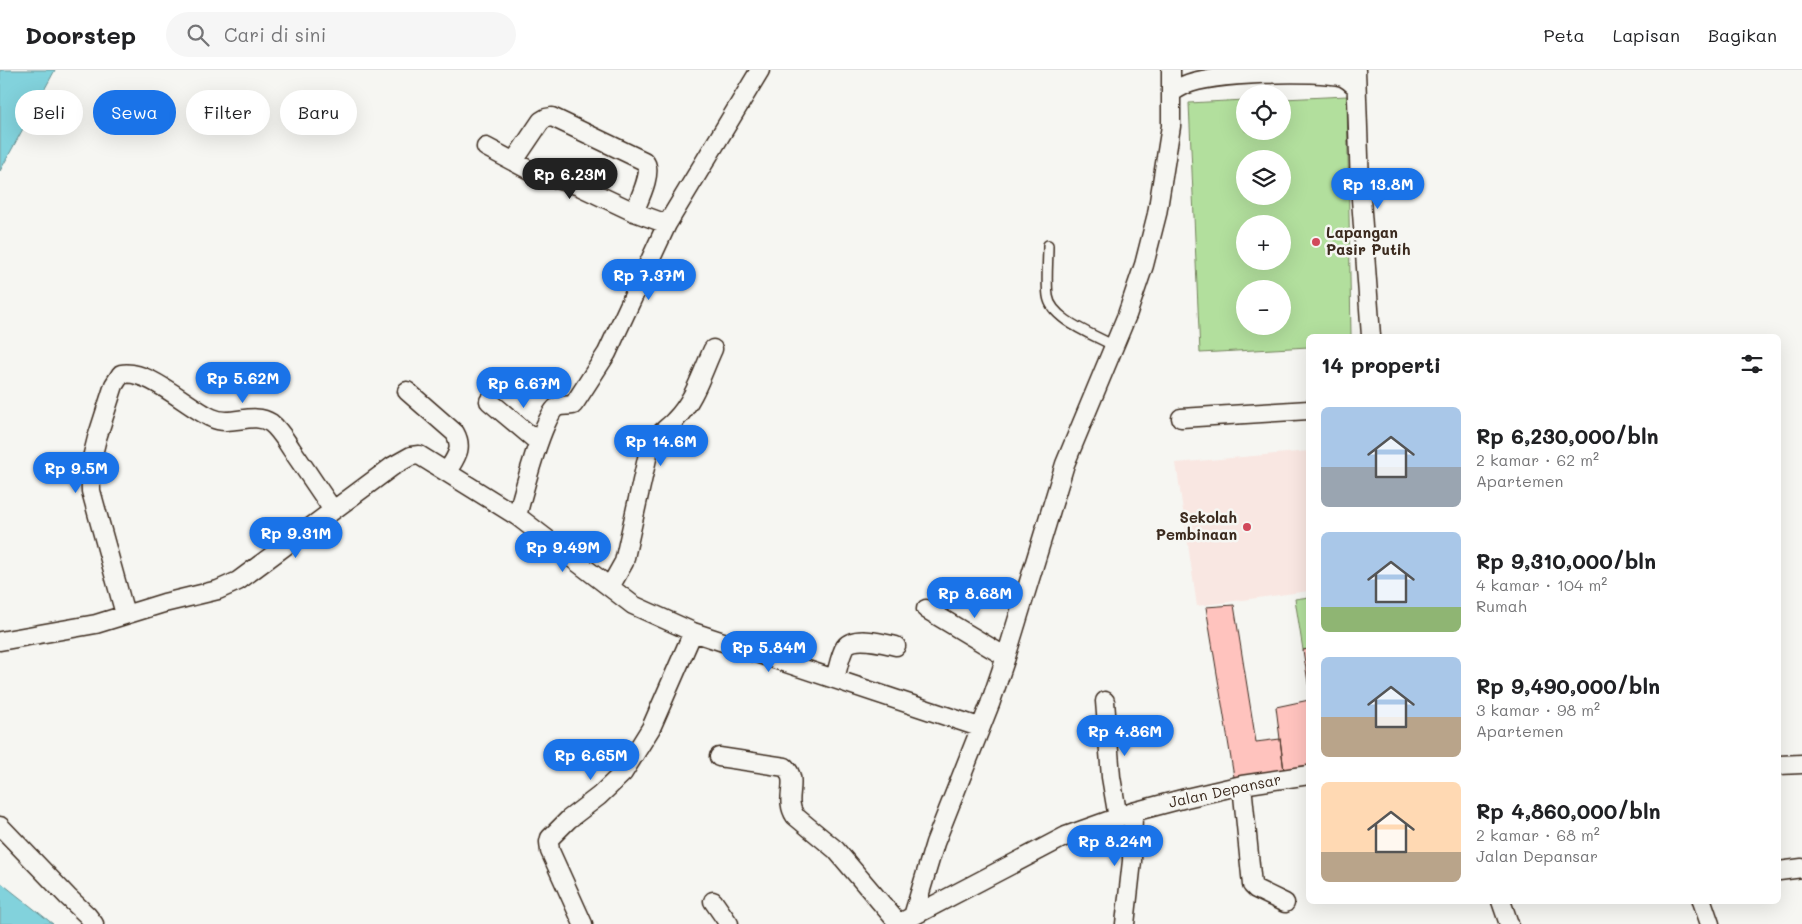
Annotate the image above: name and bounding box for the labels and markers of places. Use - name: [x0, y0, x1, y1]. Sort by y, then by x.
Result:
- pin: Rp 6.23M: [518, 158, 622, 200]
- pin: Rp 13.8M: [1326, 168, 1430, 210]
- place label: Lapangan Pasir Putih: [1326, 222, 1411, 259]
- marker: Lapangan Pasir Putih: [1310, 236, 1322, 248]
- pin: Rp 7.37M: [597, 258, 701, 301]
- pin: Rp 5.62M: [191, 362, 295, 404]
- pin: Rp 6.67M: [472, 366, 576, 409]
- pin: Rp 14.6M: [609, 424, 713, 467]
- pin: Rp 9.5M: [30, 452, 122, 494]
- place label: Sekolah Pembinaan: [1156, 507, 1237, 544]
- pin: Rp 9.31M: [244, 516, 348, 559]
- marker: Sekolah Pembinaan: [1241, 521, 1253, 533]
- pin: Rp 9.49M: [511, 530, 615, 573]
- pin: Rp 8.68M: [923, 576, 1027, 619]
- pin: Rp 5.84M: [717, 630, 821, 673]
- pin: Rp 4.86M: [1073, 714, 1177, 757]
- pin: Rp 6.65M: [539, 738, 643, 781]
- pin: Rp 8.24M: [1063, 824, 1167, 867]

